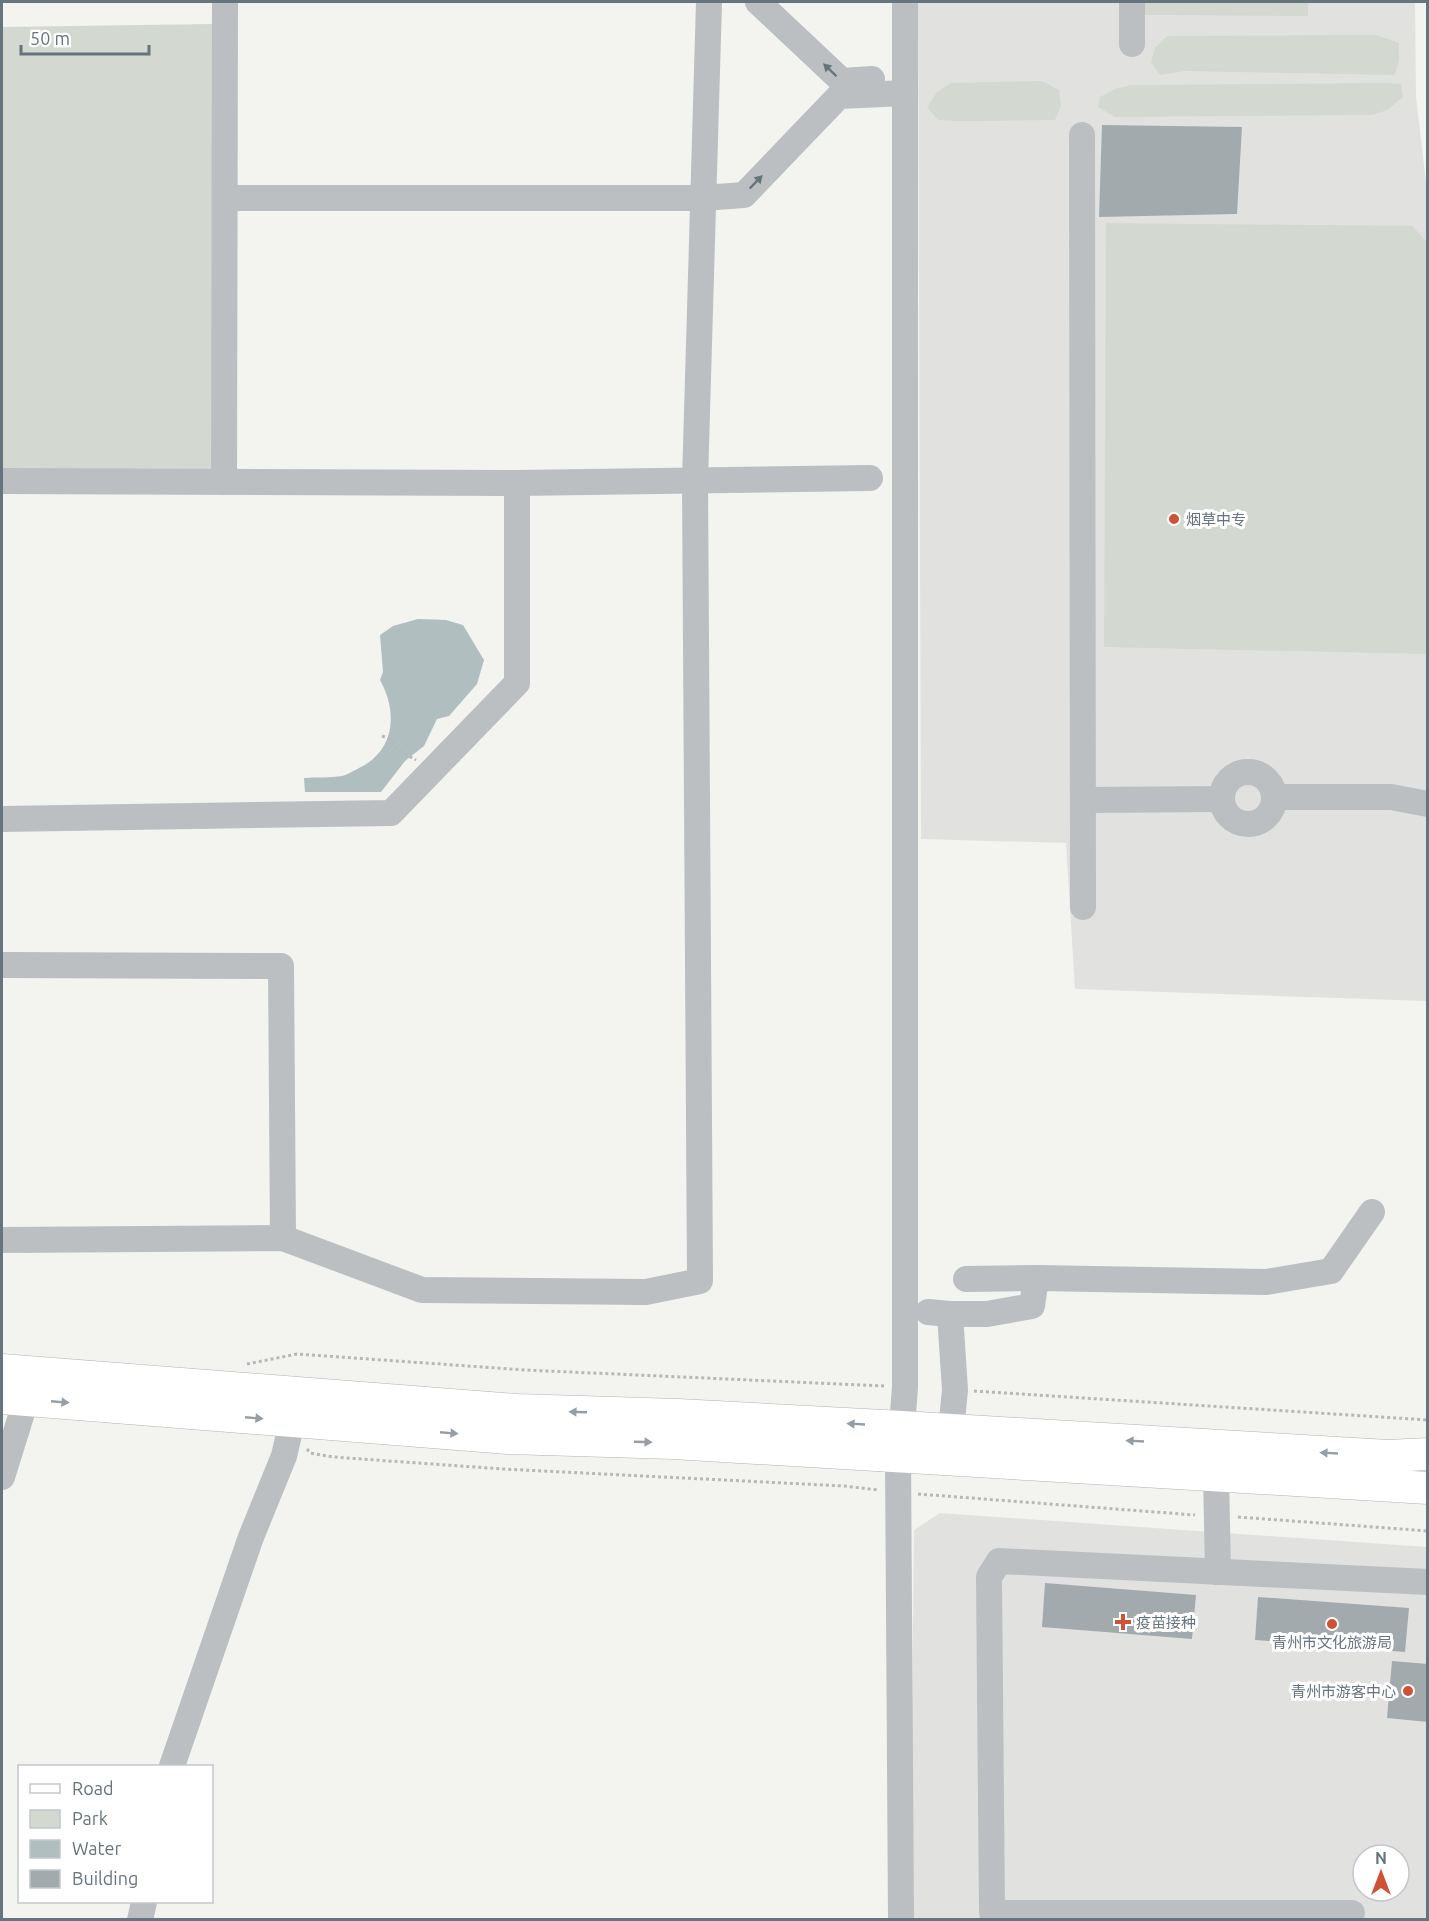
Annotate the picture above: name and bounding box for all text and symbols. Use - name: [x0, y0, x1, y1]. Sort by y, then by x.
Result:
- scale bar: [21, 18, 148, 56]
- text: 50 m: [30, 28, 70, 48]
- one-way arrow: [822, 63, 837, 77]
- one-way arrow: [749, 175, 763, 190]
- place label: 烟草中专: [1186, 511, 1246, 528]
- marker: 烟草中专: [1167, 512, 1181, 526]
- one-way arrow: [50, 1398, 69, 1407]
- one-way arrow: [568, 1407, 587, 1416]
- one-way arrow: [245, 1413, 264, 1423]
- one-way arrow: [847, 1420, 866, 1429]
- one-way arrow: [439, 1429, 458, 1438]
- one-way arrow: [1125, 1436, 1144, 1445]
- one-way arrow: [634, 1437, 653, 1447]
- one-way arrow: [1320, 1448, 1339, 1457]
- marker: 疫苗接种: [1114, 1613, 1132, 1631]
- place label: 疫苗接种: [1136, 1614, 1196, 1631]
- marker: 青州市文化旅游局: [1325, 1617, 1339, 1631]
- place label: 青州市文化旅游局: [1272, 1634, 1392, 1651]
- place label: 青州市游客中心: [1291, 1683, 1396, 1700]
- marker: 青州市游客中心: [1401, 1684, 1415, 1698]
- legend: [18, 1765, 213, 1903]
- text: Road: [72, 1778, 114, 1798]
- text: Park: [72, 1808, 108, 1828]
- text: Water: [72, 1838, 122, 1858]
- north arrow: [1351, 1843, 1411, 1903]
- text: N: [1375, 1849, 1387, 1867]
- text: Building: [72, 1868, 138, 1888]

